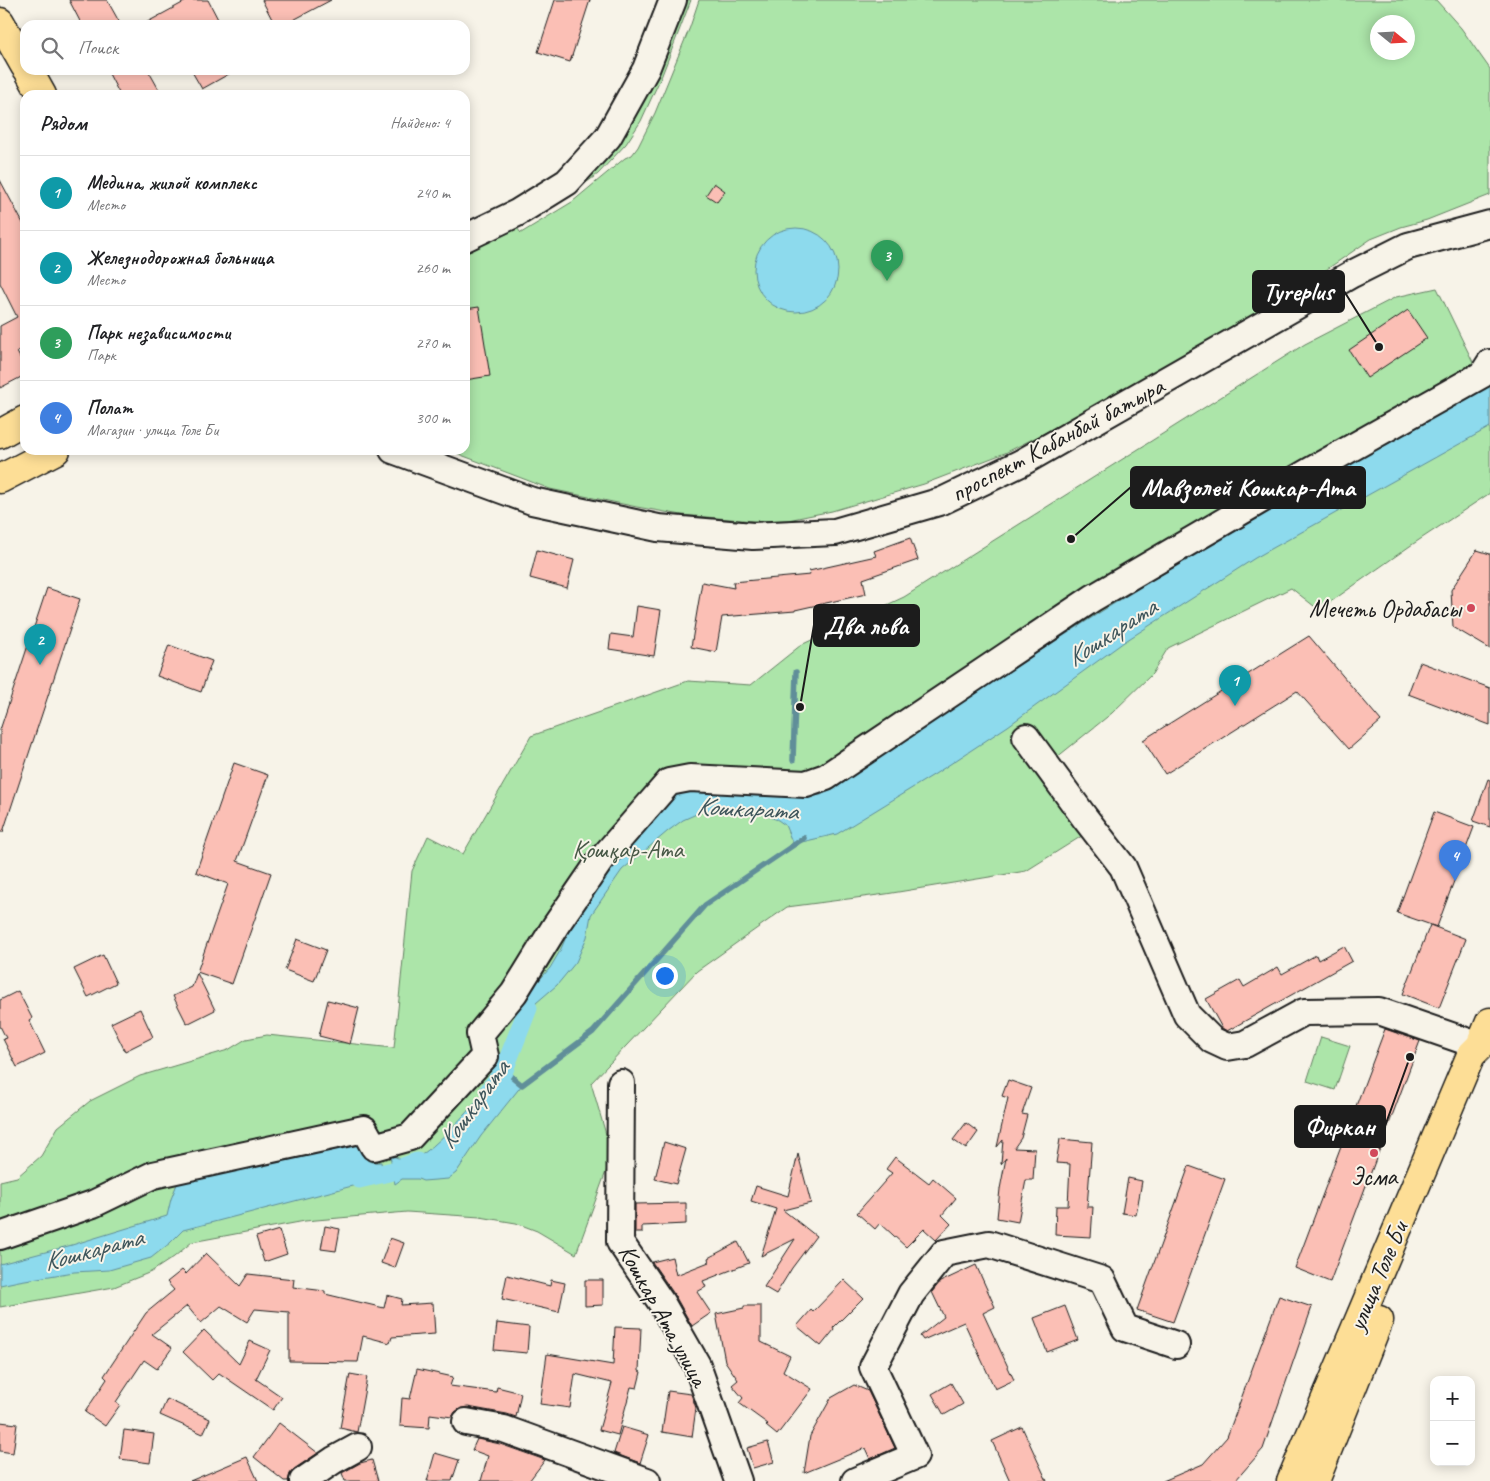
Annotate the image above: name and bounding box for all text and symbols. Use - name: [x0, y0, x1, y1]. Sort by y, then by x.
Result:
- north arrow: [1370, 15, 1415, 60]
- search box: [20, 20, 470, 75]
- icon: search: [38, 34, 66, 62]
- text: Поиск: [78, 36, 118, 60]
- text: Рядом: [40, 110, 87, 136]
- text: Найдено: 4: [390, 113, 450, 133]
- text: Медина, жилой комплекс: [87, 171, 257, 195]
- text: 1: [52, 183, 60, 203]
- text: 240 m: [416, 183, 450, 203]
- text: Место: [87, 195, 125, 215]
- pin: 3: [871, 240, 903, 281]
- text: Железнодорожная больница: [87, 246, 273, 270]
- text: 2: [52, 258, 60, 278]
- text: 260 m: [416, 258, 450, 278]
- text: Место: [87, 270, 125, 290]
- callout: Tyreplus: [1253, 271, 1344, 312]
- text: Tyreplus: [1263, 275, 1336, 308]
- text: Парк независимости: [87, 321, 230, 345]
- text: 3: [52, 333, 60, 353]
- text: 270 m: [416, 333, 450, 353]
- text: Парк: [87, 345, 116, 365]
- street label: проспект Кабанбай батыра: [945, 369, 1171, 510]
- text: Полат: [87, 396, 133, 420]
- text: 4: [52, 408, 60, 428]
- text: 300 m: [416, 408, 450, 428]
- text: Магазин · улица Толе Би: [87, 420, 218, 440]
- callout: Мавзолей Кошкар-Ата: [1131, 467, 1365, 508]
- text: Мавзолей Кошкар-Ата: [1141, 471, 1357, 504]
- water label: Кошкарата: [1060, 590, 1165, 674]
- place label: Мечеть Ордабасы: [1309, 593, 1463, 625]
- marker: Мечеть Ордабасы: [1465, 602, 1477, 614]
- callout: Два льва: [814, 605, 919, 646]
- text: Два льва: [824, 609, 910, 642]
- pin: 2: [24, 624, 56, 665]
- pin: 1: [1219, 665, 1251, 706]
- water label: Кошкарата: [695, 789, 801, 828]
- park label: Қошқар-Ата: [572, 834, 686, 866]
- pin: 4: [1439, 840, 1471, 881]
- your location: [652, 963, 678, 989]
- water label: Кошкарата: [430, 1051, 518, 1155]
- callout: Фиркан: [1295, 1106, 1385, 1147]
- text: Фиркан: [1305, 1110, 1377, 1143]
- marker: Эсма: [1368, 1147, 1380, 1159]
- place label: Эсма: [1351, 1161, 1399, 1193]
- street label: улица Толе Би: [1340, 1215, 1416, 1338]
- water label: Кошкарата: [40, 1220, 149, 1279]
- street label: Кошкар Ата улица: [611, 1239, 717, 1395]
- map controls: [1430, 1376, 1475, 1466]
- button: +: [1430, 1376, 1475, 1421]
- button: −: [1430, 1421, 1475, 1466]

